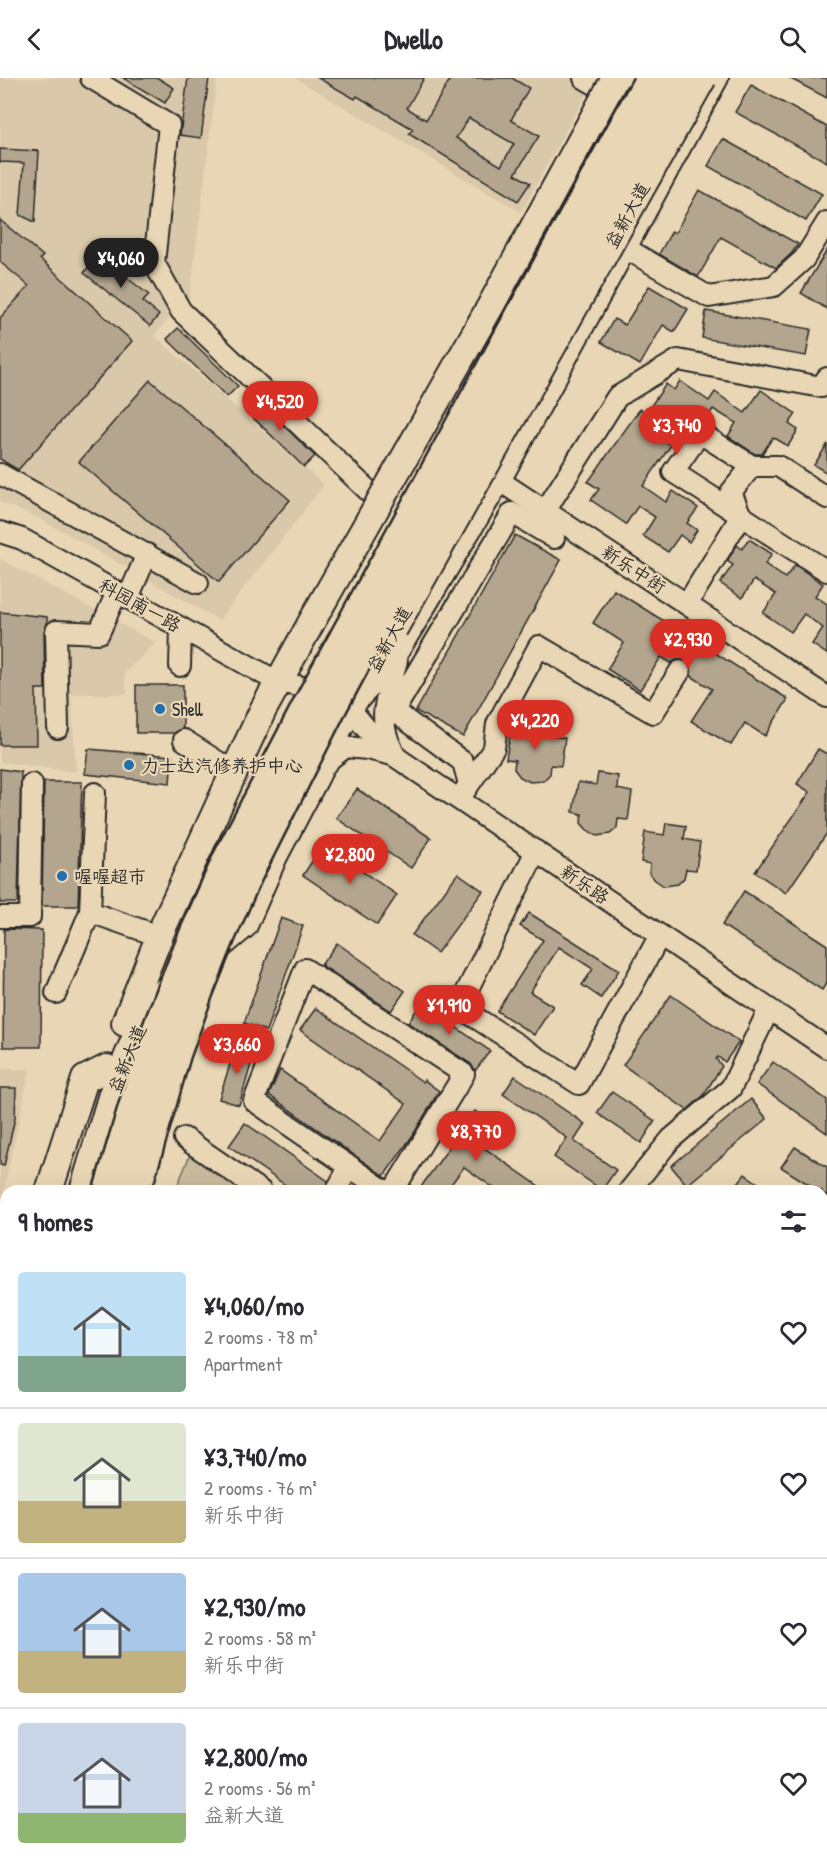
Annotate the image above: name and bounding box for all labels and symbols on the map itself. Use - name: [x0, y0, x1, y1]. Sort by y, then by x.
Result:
- street label: 益新大道: [599, 177, 655, 253]
- pin: ¥4,060: [72, 238, 170, 289]
- pin: ¥4,520: [231, 381, 329, 432]
- pin: ¥3,740: [628, 405, 726, 456]
- street label: 新乐中街: [597, 539, 671, 599]
- street label: 科园南一路: [95, 572, 185, 638]
- street label: 益新大道: [361, 601, 417, 677]
- pin: ¥2,930: [639, 619, 737, 670]
- place label: Shell: [172, 697, 203, 722]
- pin: ¥4,220: [486, 700, 584, 751]
- marker: Shell: [153, 702, 167, 716]
- place label: 力士达汽修养护中心: [141, 753, 303, 778]
- marker: 力士达汽修养护中心: [122, 758, 136, 772]
- pin: ¥2,800: [301, 834, 399, 885]
- street label: 新乐路: [556, 859, 614, 909]
- place label: 喔喔超市: [74, 864, 146, 889]
- marker: 喔喔超市: [55, 869, 69, 883]
- pin: ¥1,910: [400, 985, 498, 1036]
- street label: 益新大道: [102, 1021, 152, 1097]
- pin: ¥3,660: [188, 1024, 286, 1075]
- pin: ¥8,770: [427, 1111, 525, 1162]

